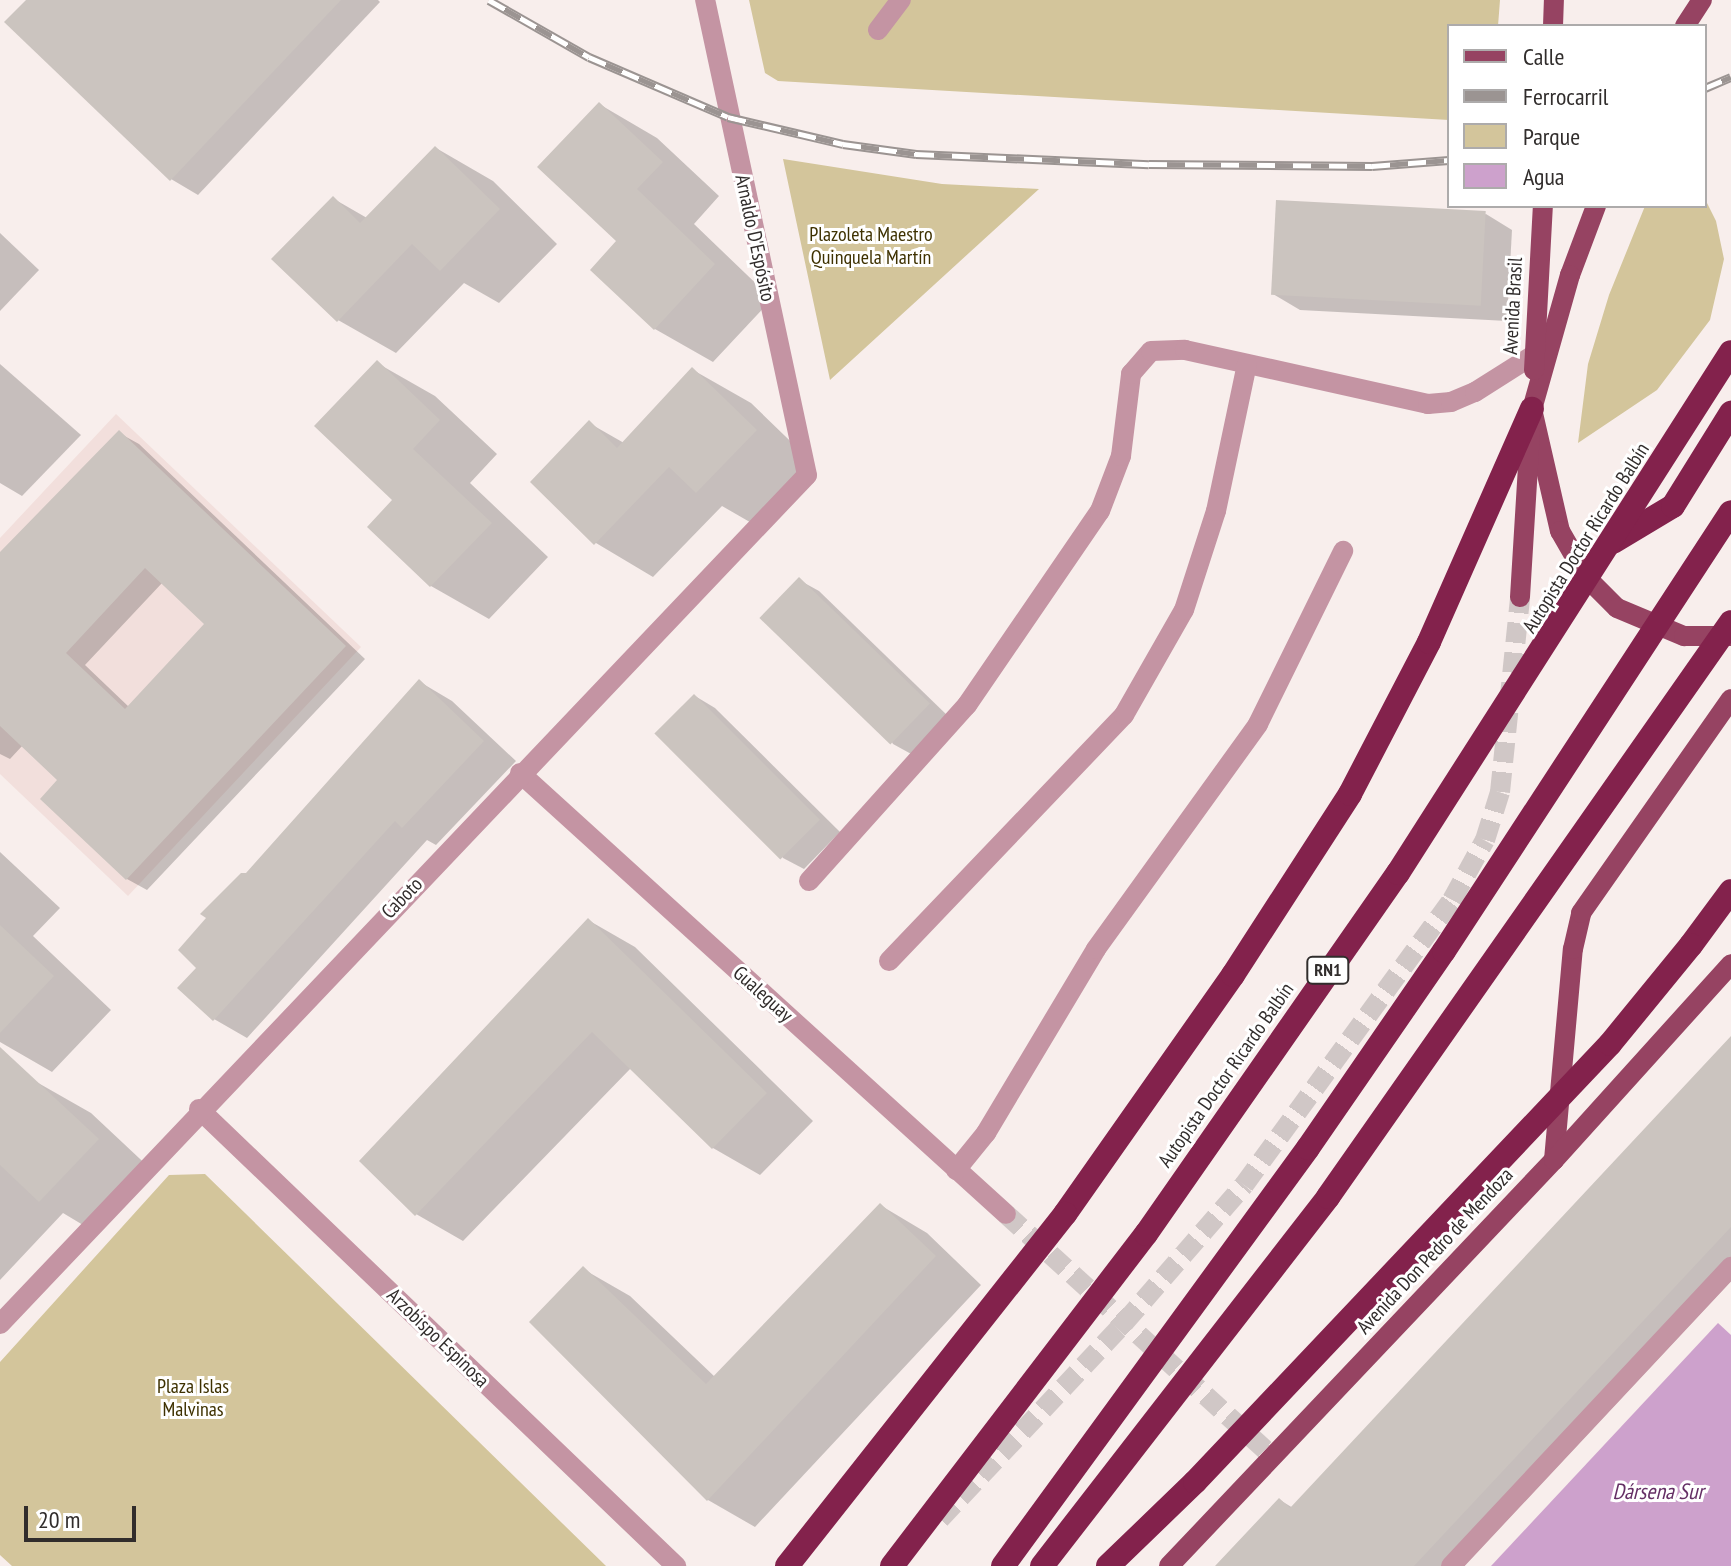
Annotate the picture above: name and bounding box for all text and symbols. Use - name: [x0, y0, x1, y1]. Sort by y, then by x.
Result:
- legend: [1447, 24, 1707, 208]
- text: Calle: [1523, 41, 1564, 72]
- text: Ferrocarril: [1523, 81, 1608, 112]
- text: Parque: [1523, 121, 1580, 152]
- text: Agua: [1523, 161, 1564, 192]
- street label: Arnaldo D'Espósito: [730, 172, 780, 304]
- park label: Plazoleta Maestro Quinquela Martín: [809, 222, 933, 269]
- street label: Avenida Brasil: [1498, 257, 1528, 355]
- street label: Autopista Doctor Ricardo Balbín: [1518, 439, 1654, 637]
- street label: Caboto: [377, 872, 427, 924]
- road number: RN1: [1306, 956, 1350, 984]
- street label: Gualeguay: [728, 961, 798, 1027]
- street label: Autopista Doctor Ricardo Balbín: [1153, 978, 1299, 1172]
- street label: Avenida Don Pedro de Mendoza: [1352, 1163, 1518, 1339]
- street label: Arzobispo Espinosa: [382, 1283, 494, 1393]
- park label: Plaza Islas Malvinas: [157, 1374, 229, 1421]
- water label: Dársena Sur: [1612, 1479, 1704, 1505]
- scale bar: [28, 1490, 140, 1540]
- text: 20 m: [38, 1504, 80, 1535]

